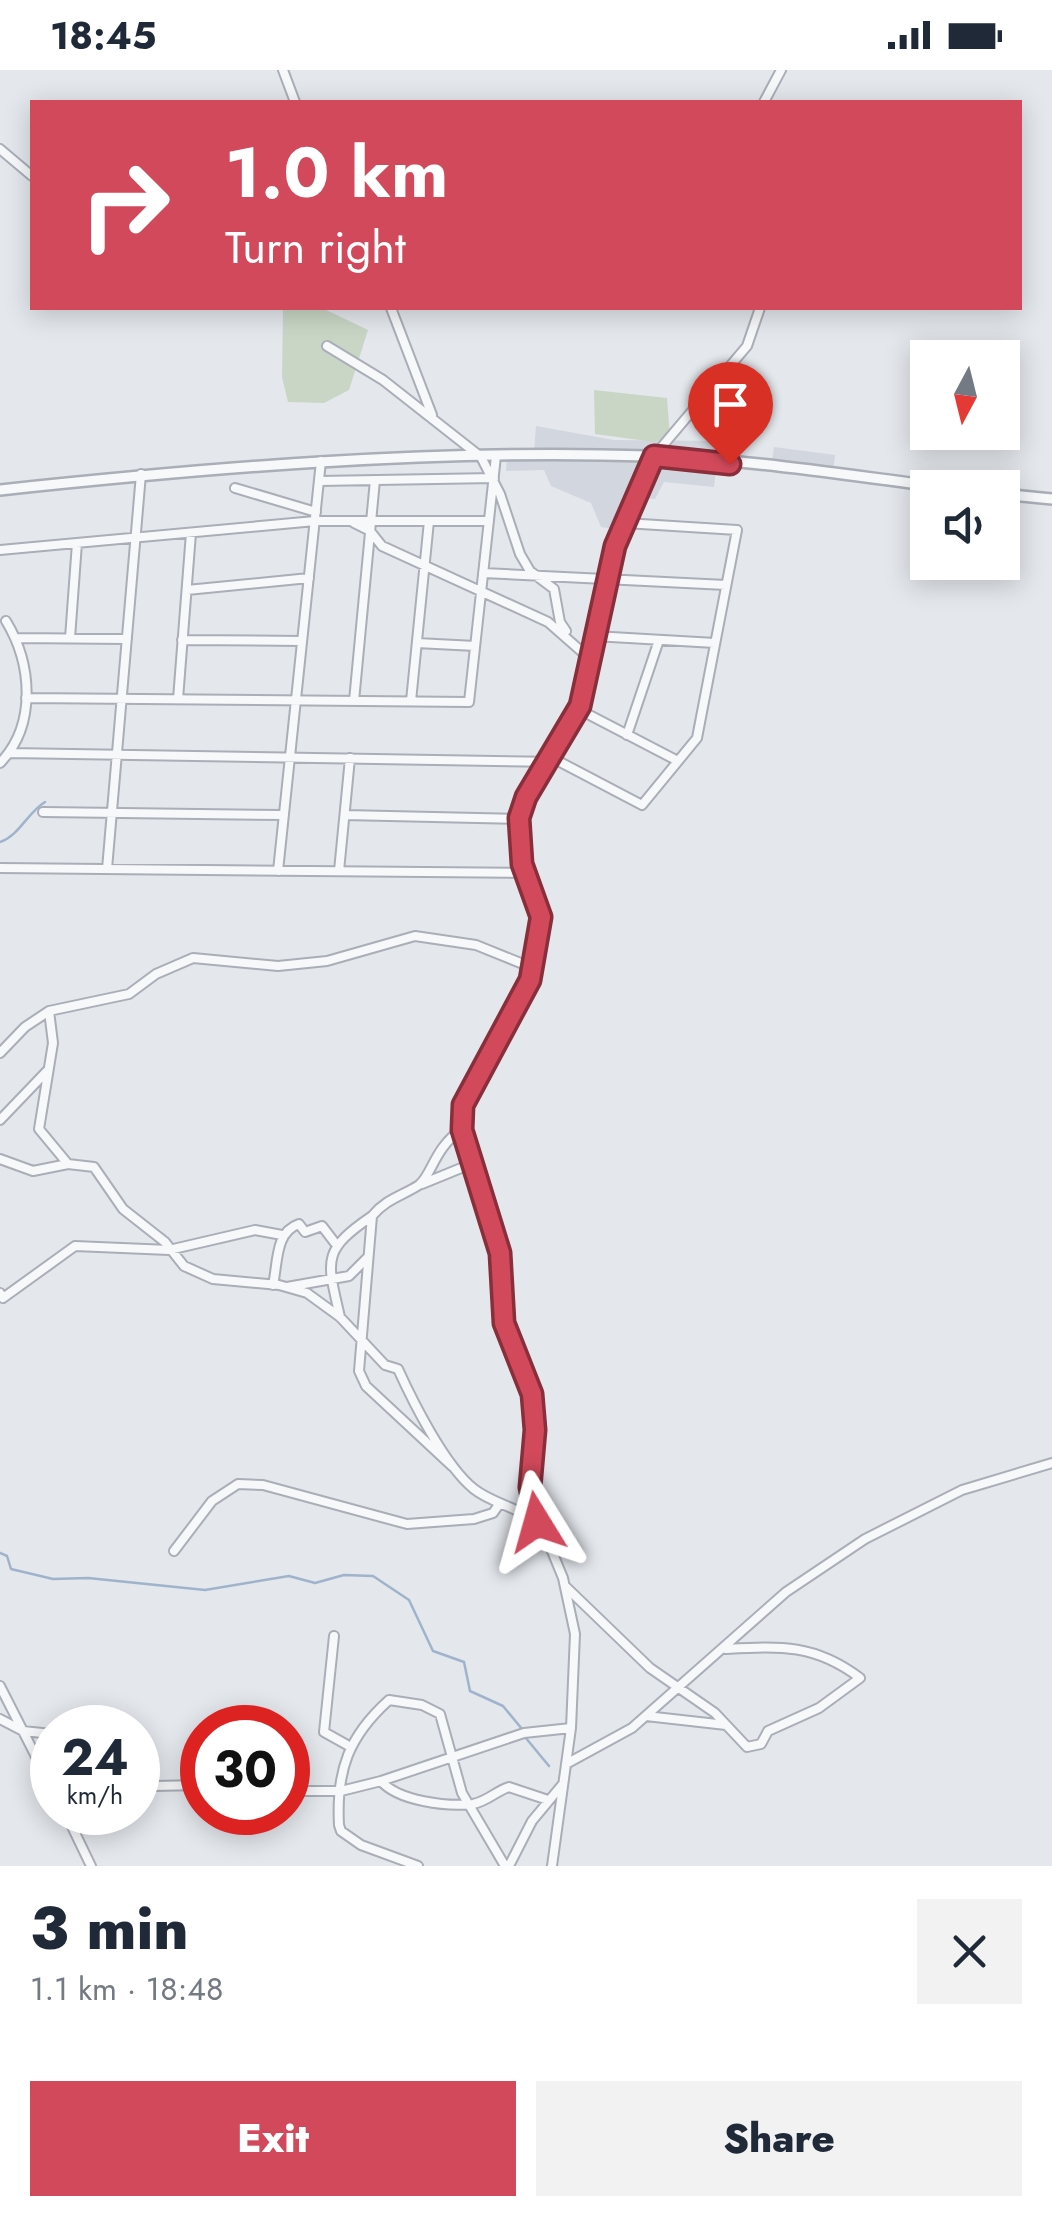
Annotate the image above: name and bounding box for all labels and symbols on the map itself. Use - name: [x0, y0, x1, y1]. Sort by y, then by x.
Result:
- north arrow: [910, 340, 1020, 450]
- pin: [688, 362, 773, 465]
- position arrow: [485, 1470, 589, 1574]
- speed limit sign: 30: [180, 1705, 310, 1835]

